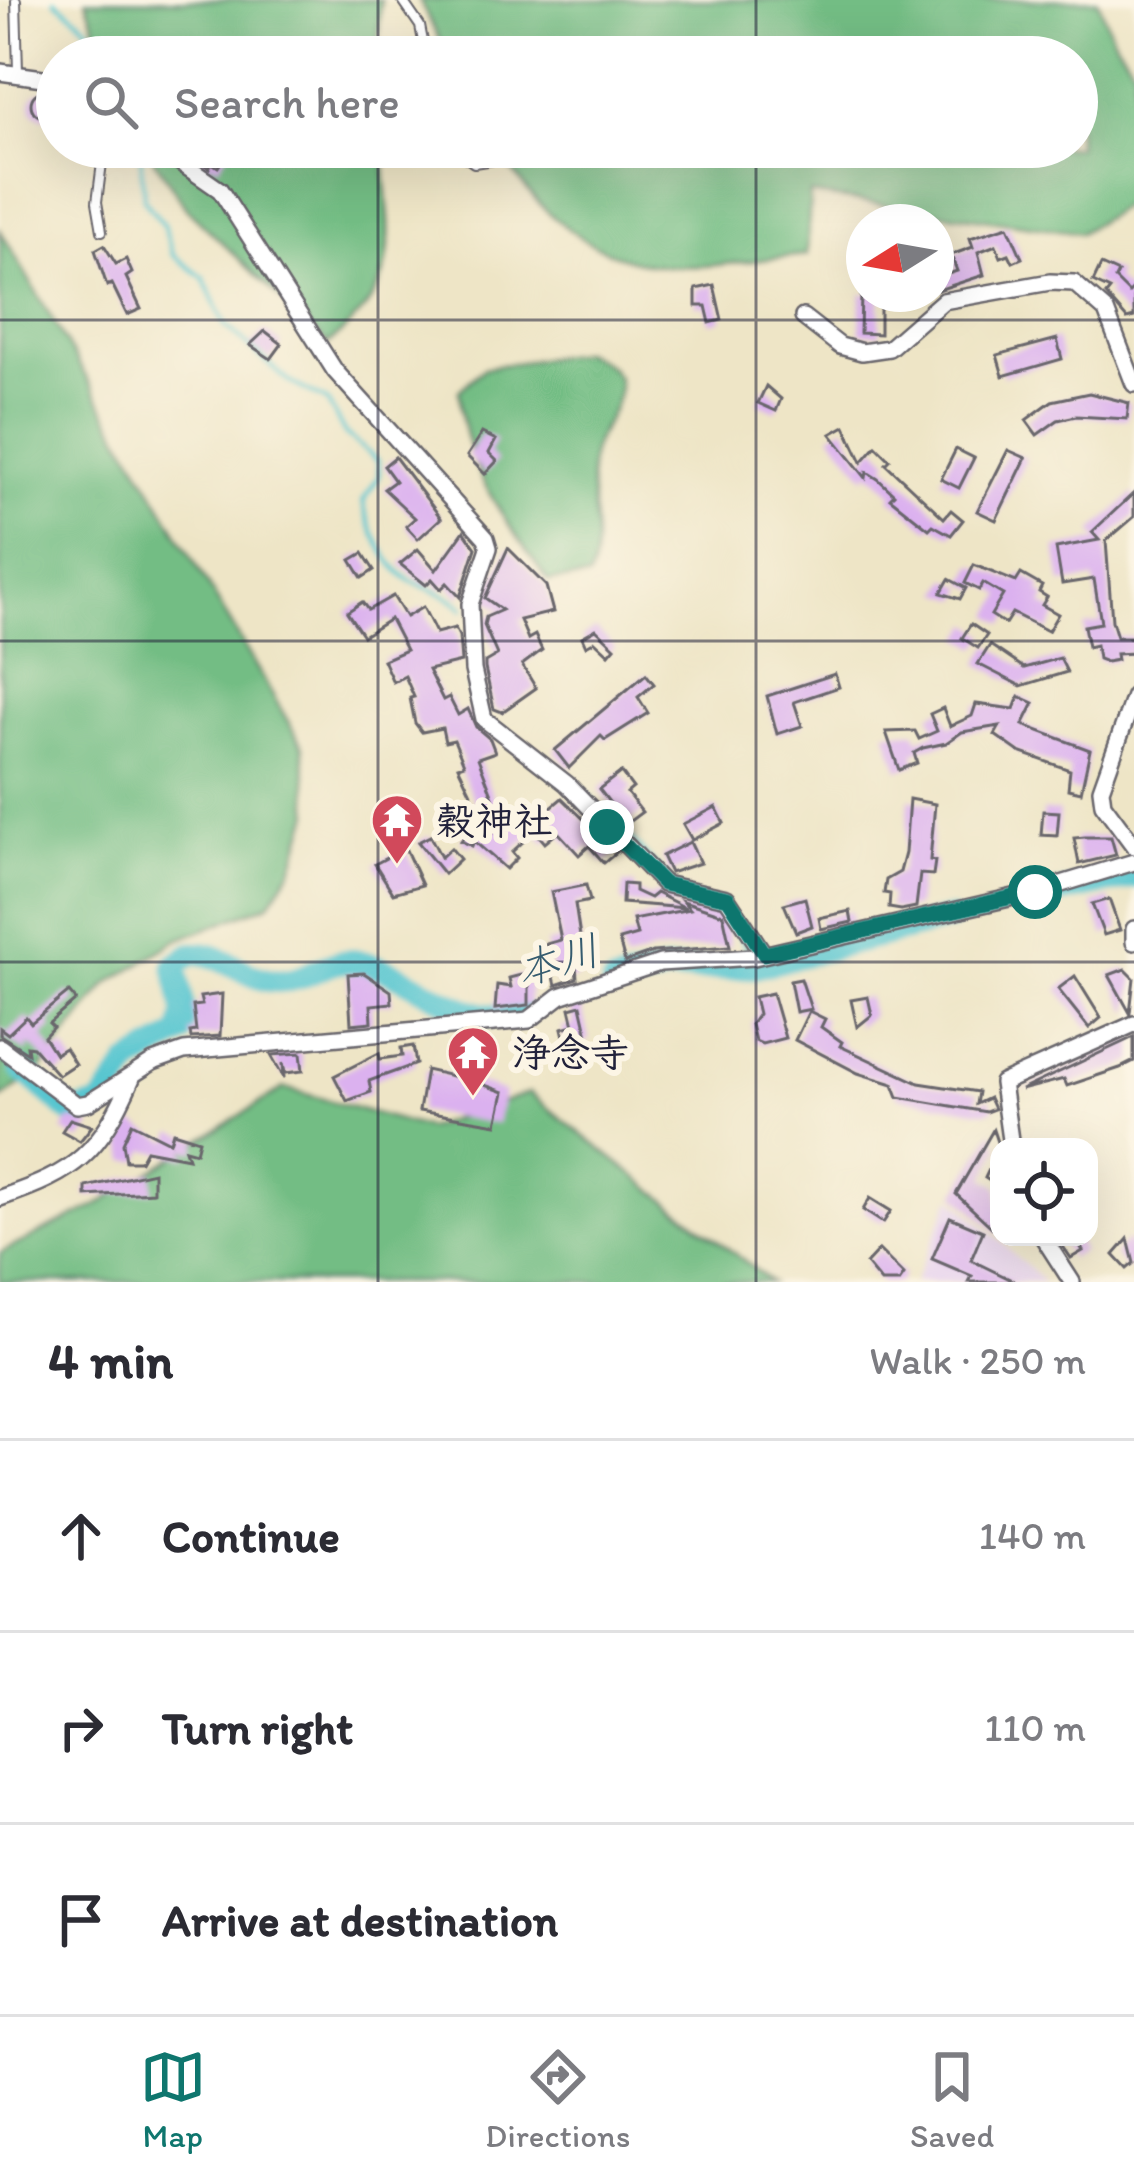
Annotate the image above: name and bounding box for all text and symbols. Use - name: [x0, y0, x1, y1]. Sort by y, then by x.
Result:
- search box: [36, 36, 1098, 168]
- icon: search: [78, 69, 144, 135]
- text: Search here: [174, 75, 400, 129]
- north arrow: [846, 204, 954, 312]
- temple icon: 穀神社: [369, 792, 425, 866]
- place label: 穀神社: [436, 797, 553, 844]
- route end: [580, 800, 634, 854]
- route start: [1008, 865, 1062, 919]
- water label: 本川: [511, 924, 605, 996]
- temple icon: 浄念寺: [445, 1024, 501, 1098]
- place label: 浄念寺: [512, 1029, 629, 1076]
- map controls: [990, 1138, 1098, 1246]
- button: locate: [990, 1138, 1098, 1246]
- text: 4 min: [48, 1330, 173, 1391]
- text: Walk · 250 m: [869, 1337, 1086, 1384]
- icon: ahead: [48, 1503, 114, 1569]
- text: Continue: [162, 1509, 340, 1563]
- text: 140 m: [979, 1512, 1086, 1559]
- icon: right: [48, 1695, 114, 1761]
- text: Turn right: [162, 1701, 353, 1755]
- text: 110 m: [984, 1704, 1086, 1751]
- icon: arrive: [48, 1887, 114, 1953]
- text: Arrive at destination: [162, 1893, 558, 1947]
- tab: Map: [140, 2044, 206, 2155]
- tab: Directions: [485, 2044, 630, 2155]
- tab: Saved: [910, 2044, 994, 2155]

